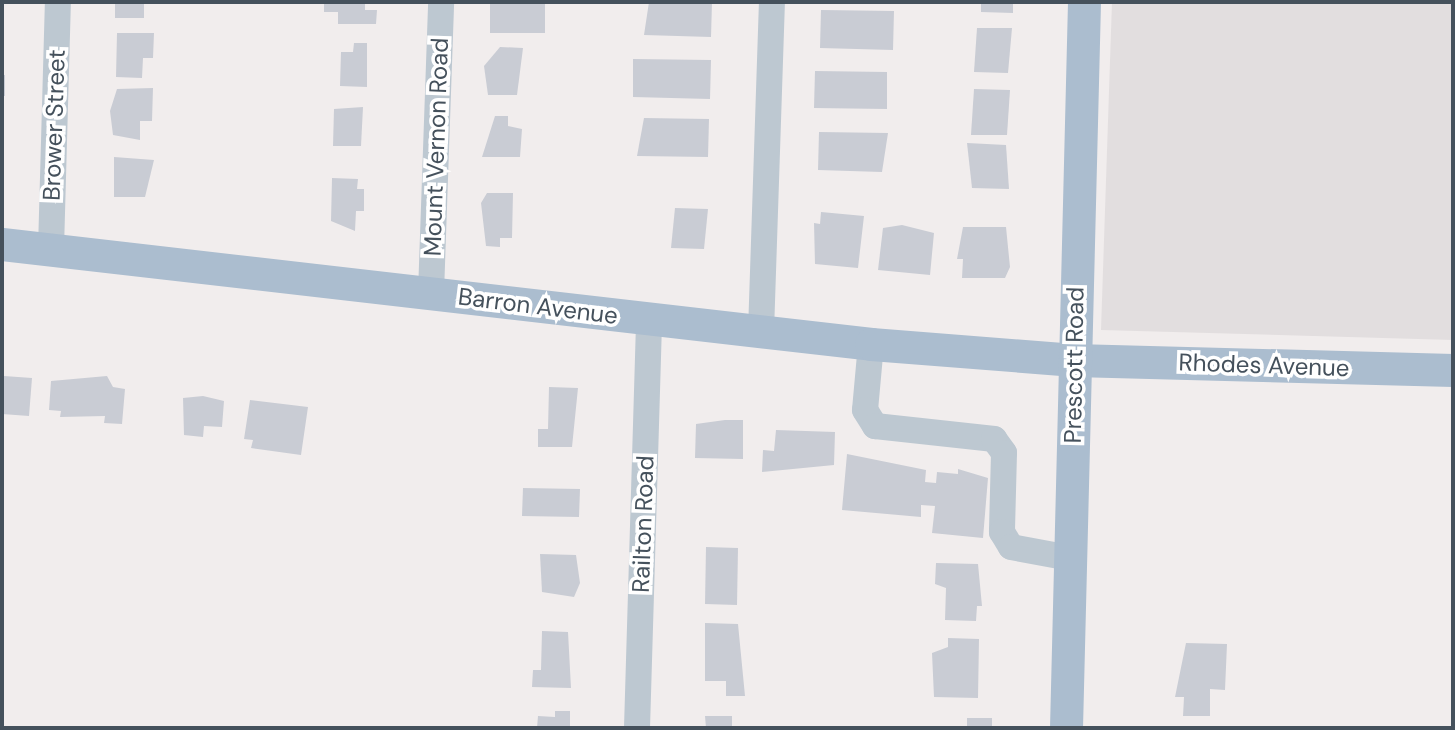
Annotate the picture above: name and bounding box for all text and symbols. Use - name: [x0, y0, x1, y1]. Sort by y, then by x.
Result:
- street label: Mount Vernon Road: [418, 37, 454, 257]
- street label: Brower Street: [37, 49, 71, 201]
- street label: Barron Avenue: [456, 282, 620, 330]
- street label: Prescott Road: [1058, 286, 1090, 444]
- street label: Rhodes Avenue: [1178, 348, 1350, 382]
- street label: Railton Road: [626, 455, 660, 593]

